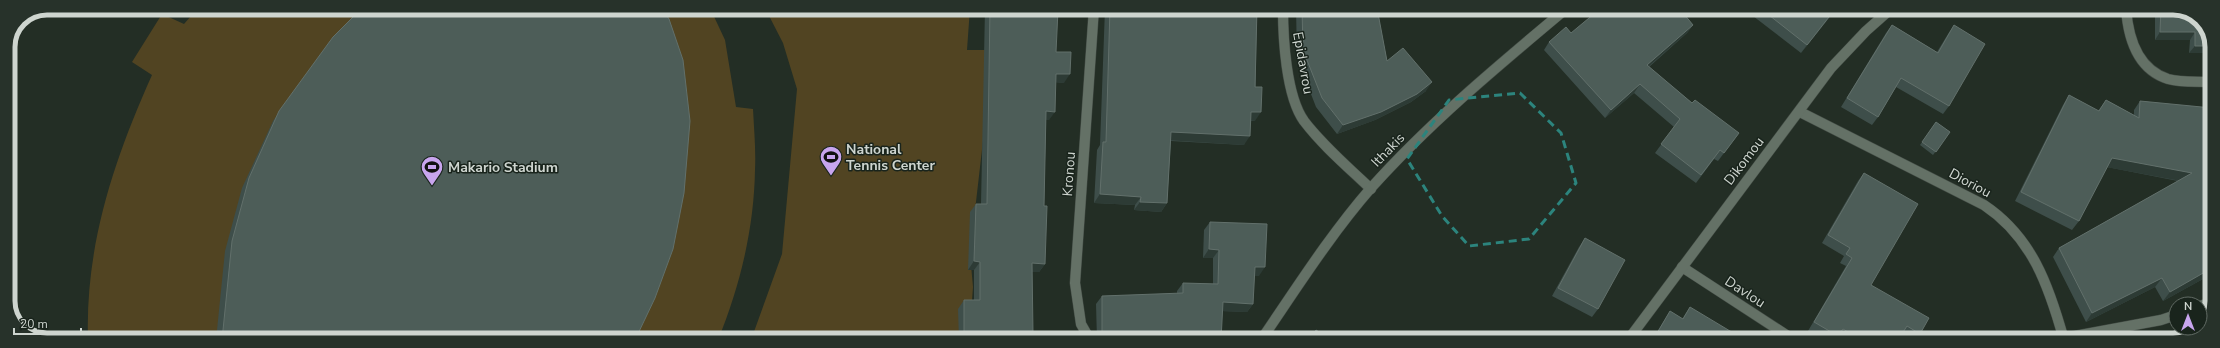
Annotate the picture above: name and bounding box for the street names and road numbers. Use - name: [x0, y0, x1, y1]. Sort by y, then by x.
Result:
- street label: Epidavrou: [1288, 30, 1318, 96]
- street label: Ithakis: [1367, 129, 1409, 171]
- street label: Dikomou: [1720, 133, 1768, 189]
- street label: Kronou: [1058, 151, 1080, 197]
- street label: Dioriou: [1946, 164, 1994, 202]
- street label: Davlou: [1721, 272, 1769, 312]

